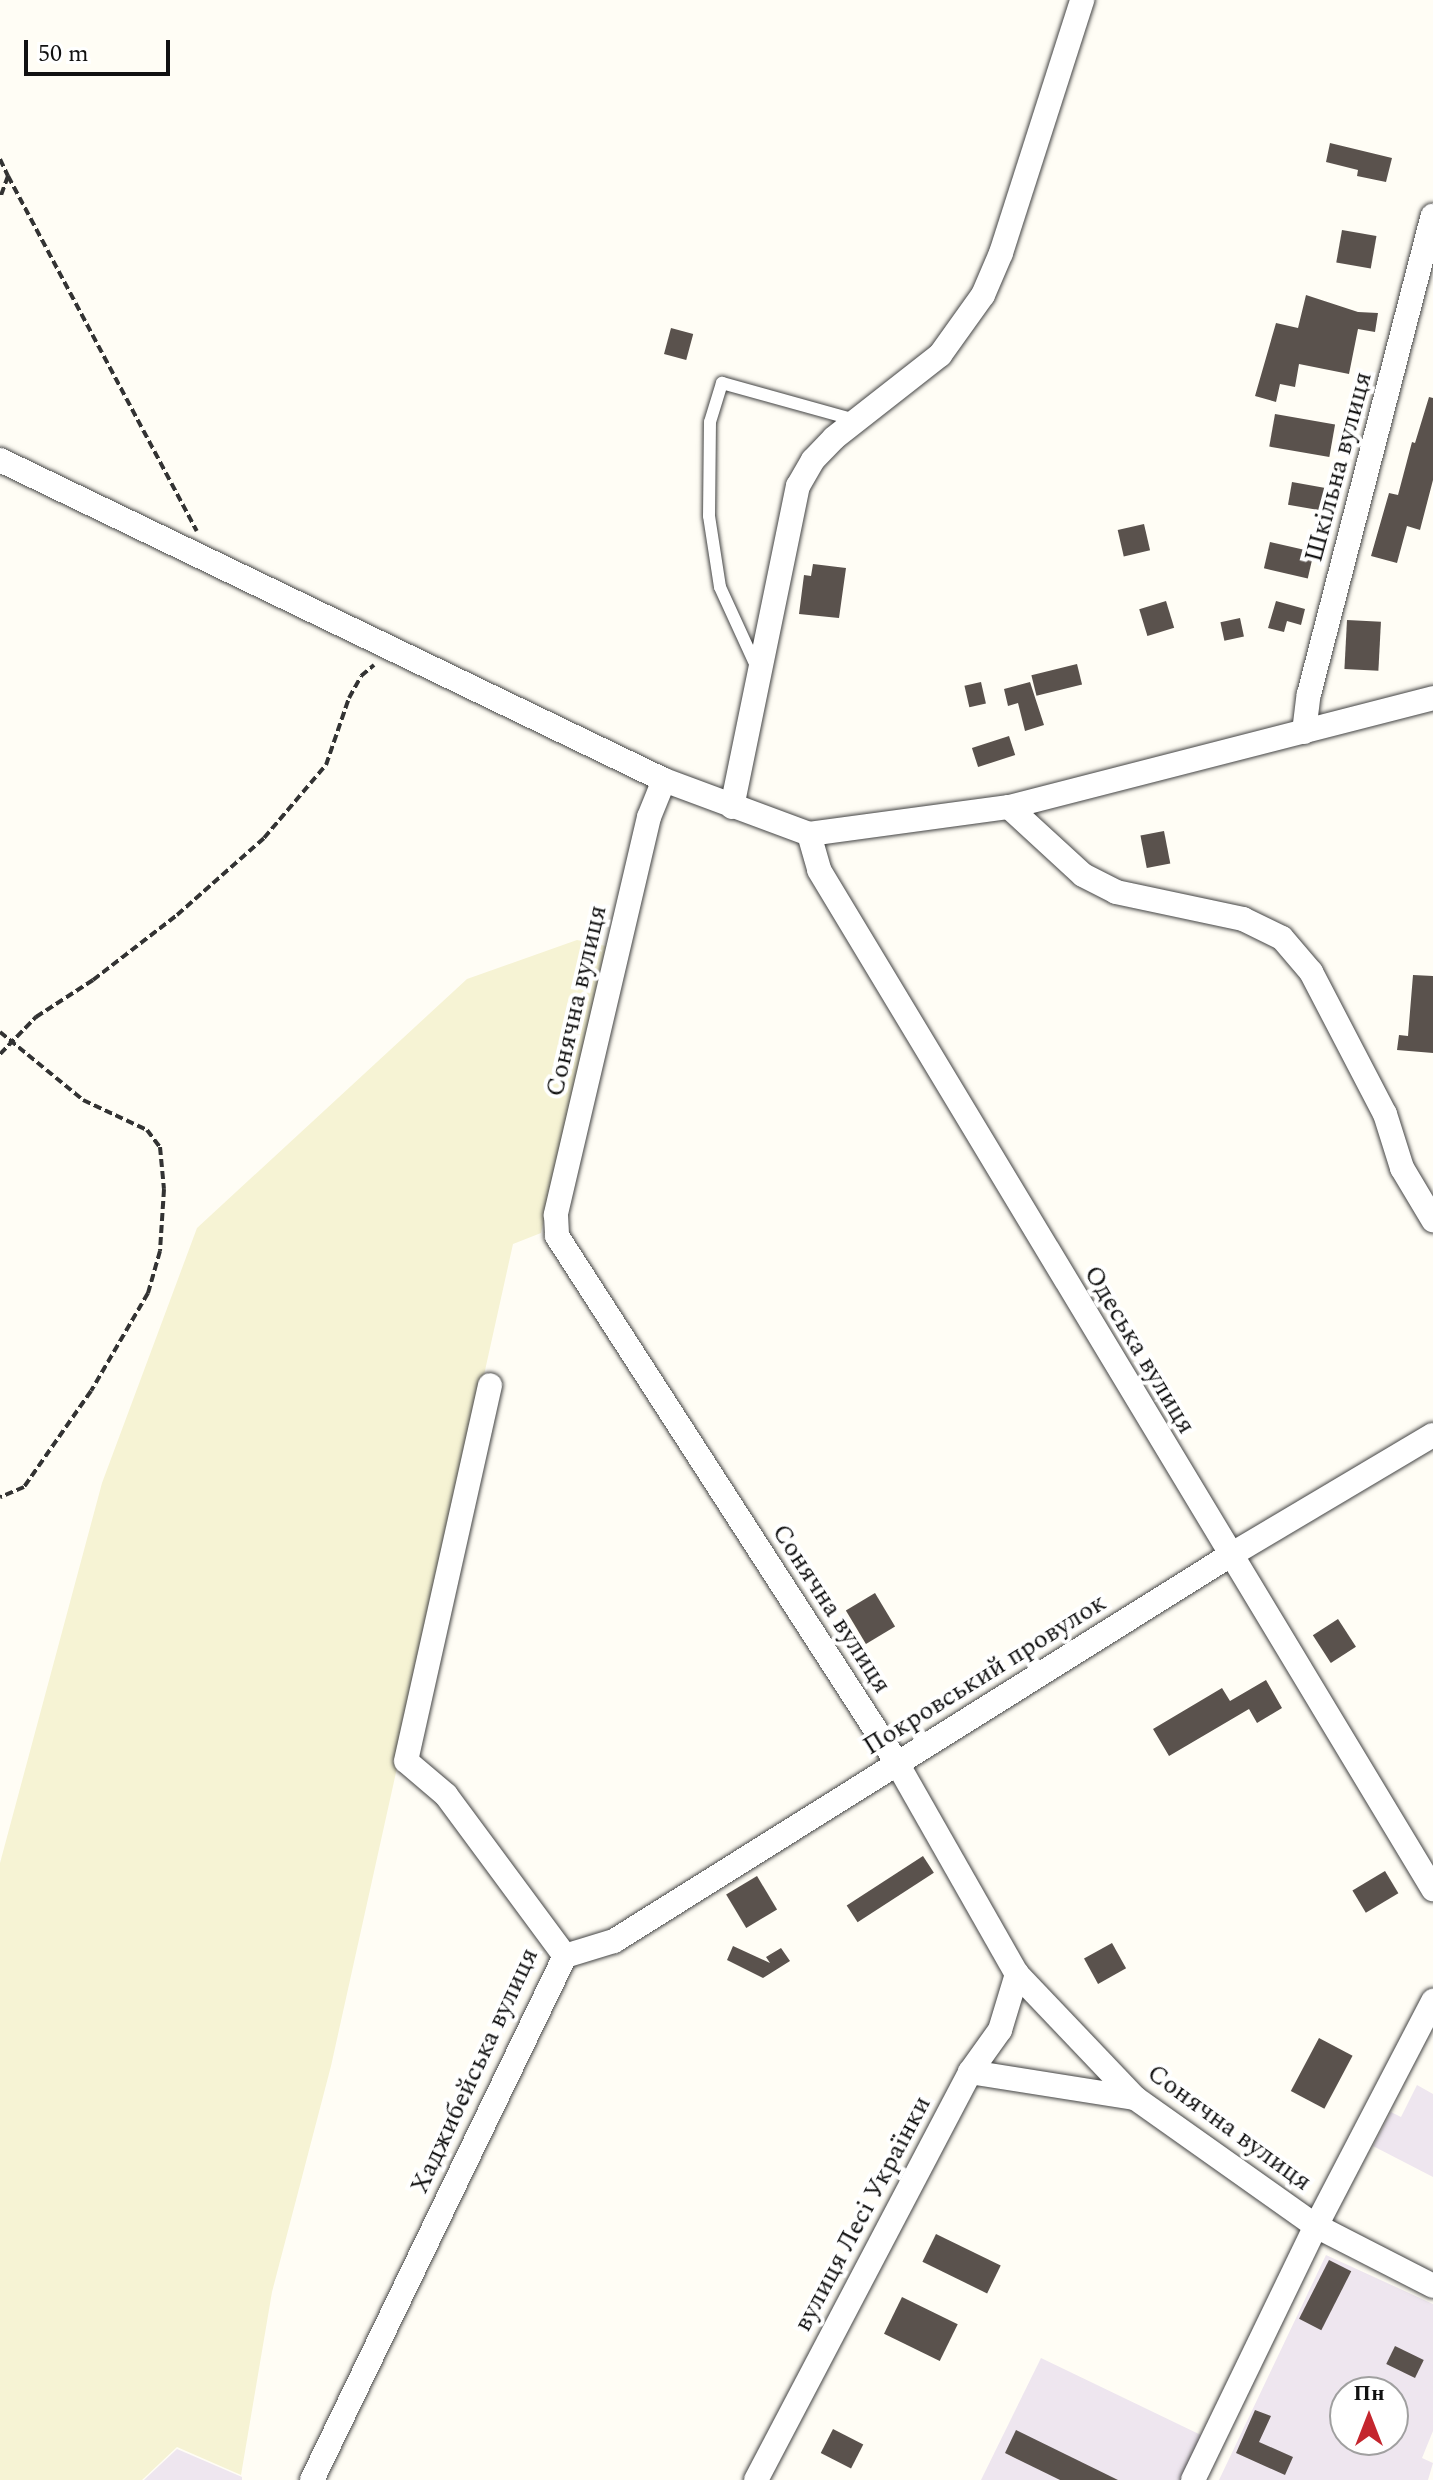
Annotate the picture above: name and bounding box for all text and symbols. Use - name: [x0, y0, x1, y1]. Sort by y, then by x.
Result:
- scale bar: [28, 24, 174, 74]
- text: 50 m: [38, 36, 89, 72]
- street label: Шкільна вулиця: [1299, 368, 1379, 566]
- street label: Сонячна вулиця: [540, 902, 614, 1100]
- street label: Одеська вулиця: [1077, 1260, 1201, 1440]
- street label: Сонячна вулиця: [765, 1519, 897, 1699]
- street label: Покровський провулок: [858, 1587, 1112, 1763]
- street label: Хаджибейська вулиця: [404, 1943, 546, 2199]
- street label: Сонячна вулиця: [1141, 2058, 1317, 2198]
- street label: вулиця Лесі Українки: [788, 2091, 938, 2337]
- north arrow: [1329, 2376, 1409, 2456]
- text: Пн: [1353, 2377, 1385, 2410]

